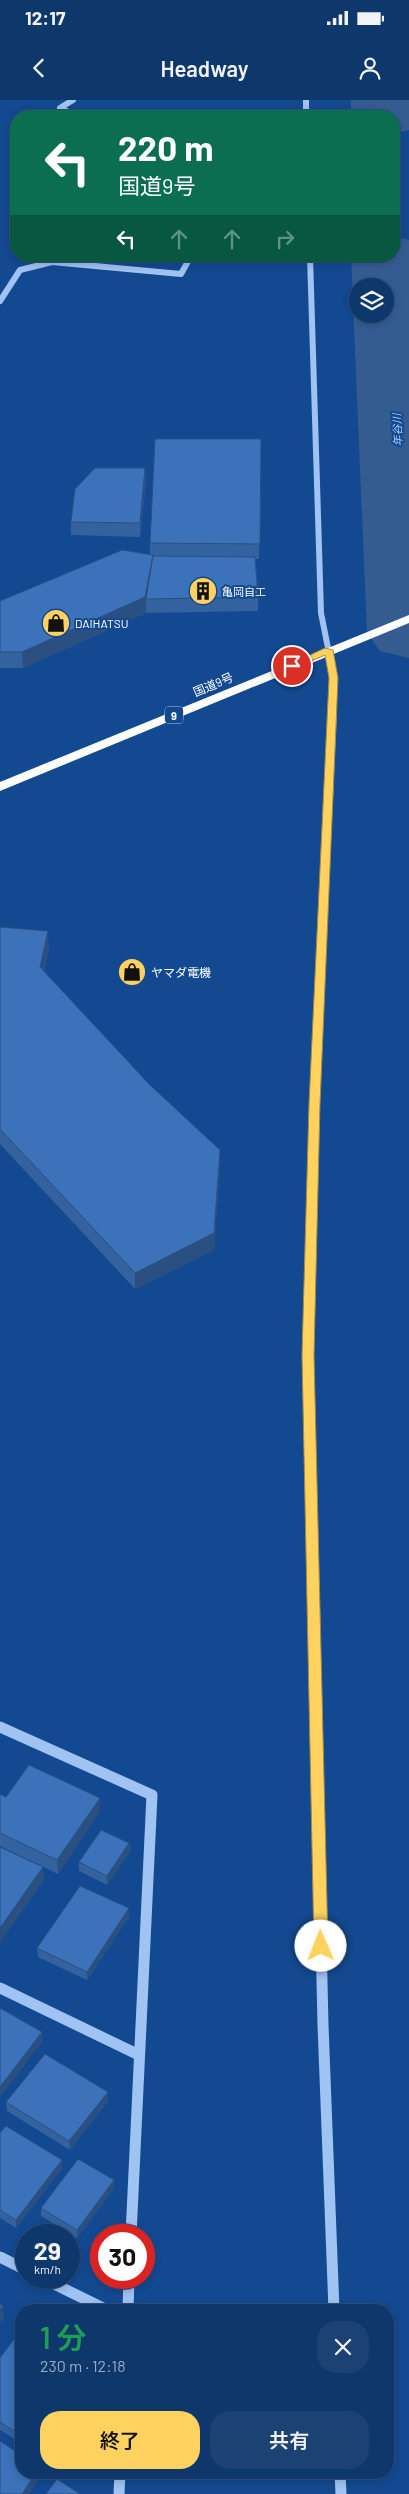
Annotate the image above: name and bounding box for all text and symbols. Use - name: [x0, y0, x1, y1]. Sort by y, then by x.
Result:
- text: 12:17: [25, 6, 65, 29]
- icon: back: [25, 54, 53, 82]
- icon: person: [356, 54, 384, 82]
- text: Headway: [161, 55, 248, 81]
- text: 220 m: [118, 126, 213, 168]
- icon: left: [35, 130, 100, 195]
- text: 国道9号: [118, 172, 195, 198]
- icon: left: [112, 225, 140, 253]
- icon: ahead: [165, 225, 193, 253]
- icon: ahead: [218, 225, 246, 253]
- icon: right: [271, 225, 299, 253]
- map controls: [349, 278, 394, 323]
- button: layers: [349, 278, 394, 323]
- water label: 年谷川: [390, 412, 404, 447]
- building icon: 亀岡自工: [188, 576, 218, 606]
- place label: 亀岡自工: [222, 585, 266, 598]
- shop icon: DAIHATSU: [41, 608, 71, 638]
- place label: DAIHATSU: [75, 616, 128, 630]
- pin: [271, 645, 313, 687]
- icon: arrive: [278, 652, 306, 680]
- street label: 国道9号: [191, 669, 235, 699]
- road number: 9: [165, 706, 183, 724]
- shop icon: ヤマダ電機: [117, 957, 147, 987]
- place label: ヤマダ電機: [151, 965, 211, 979]
- position arrow: [294, 1919, 346, 1971]
- speed limit sign: 30: [90, 2224, 155, 2289]
- text: 29: [34, 2235, 61, 2265]
- text: km/h: [34, 2262, 61, 2276]
- text: 1 分: [40, 2319, 87, 2355]
- button: close: [317, 2321, 369, 2373]
- text: 230 m · 12:18: [40, 2356, 126, 2375]
- button: 終了: [40, 2411, 200, 2469]
- button: 共有: [210, 2411, 369, 2469]

